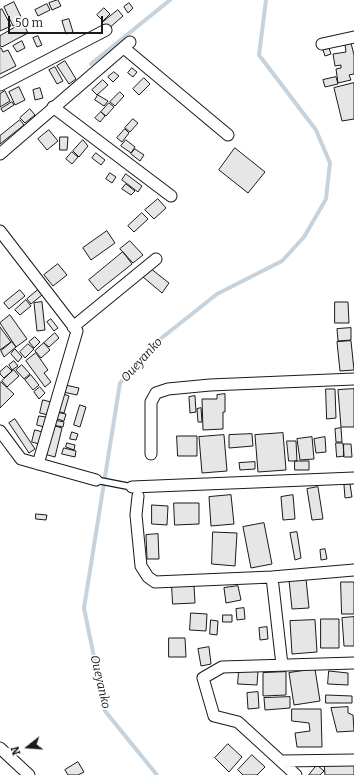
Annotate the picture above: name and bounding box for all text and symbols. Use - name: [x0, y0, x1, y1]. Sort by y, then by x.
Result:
- scale bar: [10, 8, 105, 34]
- text: 50 m: [15, 16, 43, 30]
- water label: Oueyanko: [118, 335, 166, 385]
- water label: Oueyanko: [87, 654, 113, 710]
- north arrow: [8, 727, 48, 767]
- text: N: [9, 745, 24, 757]

